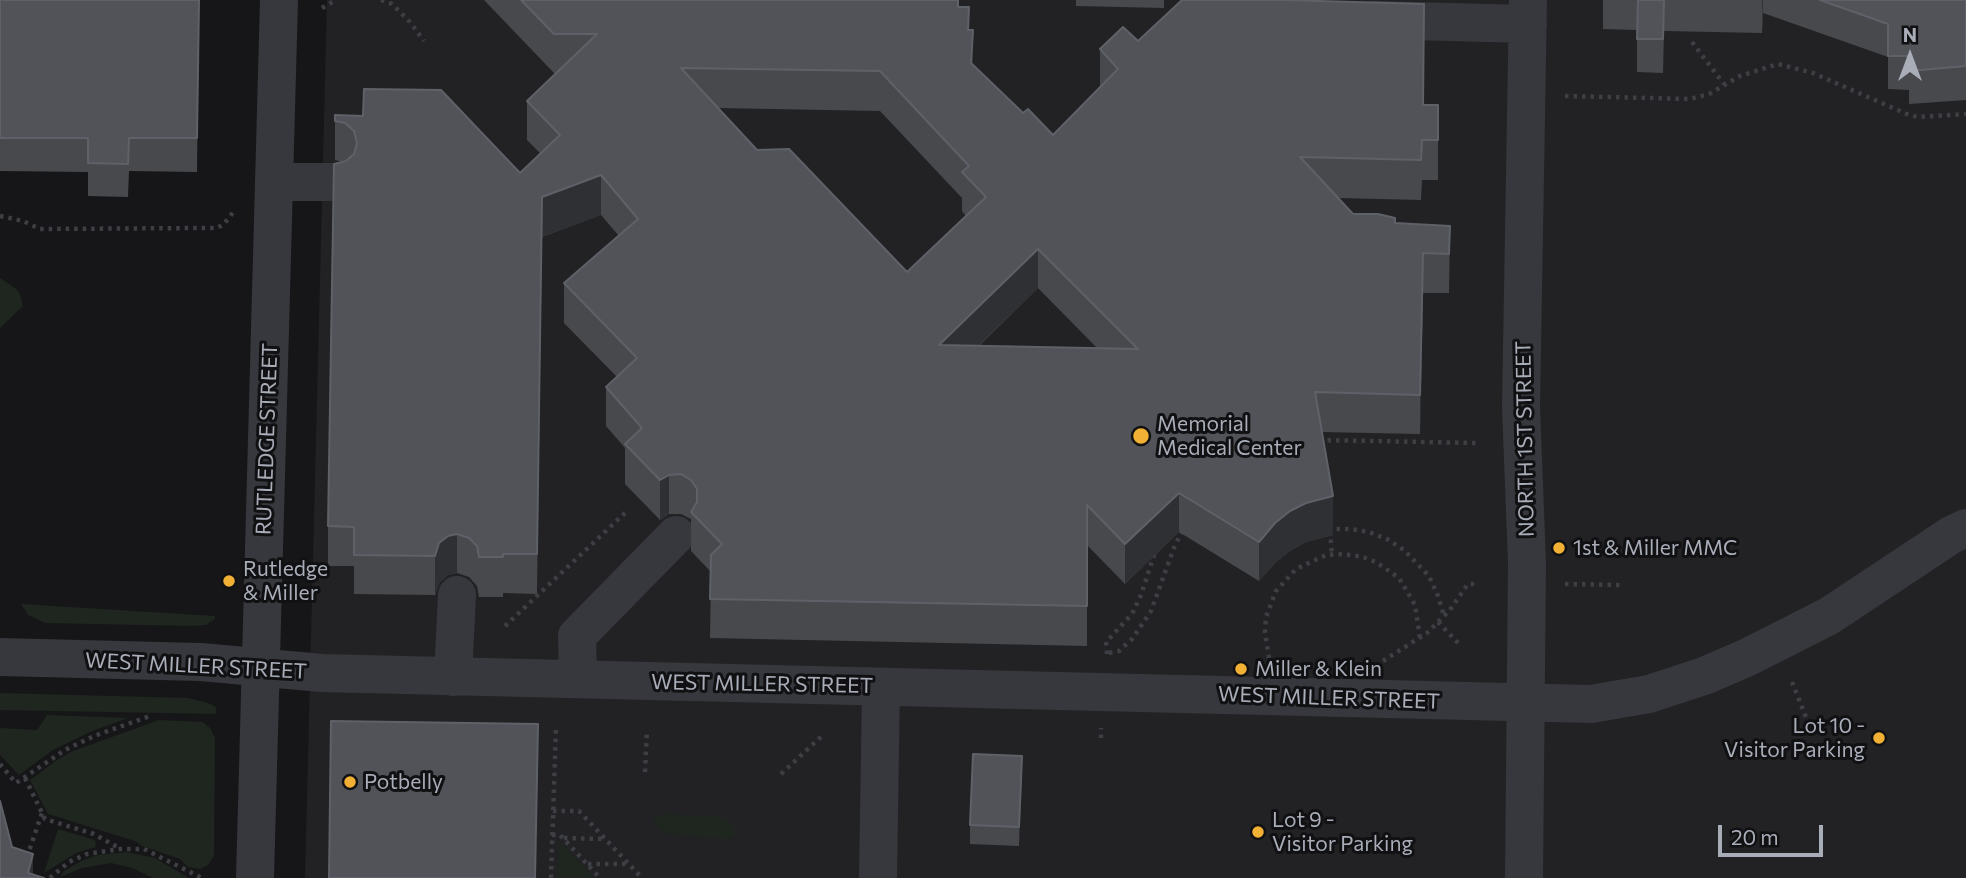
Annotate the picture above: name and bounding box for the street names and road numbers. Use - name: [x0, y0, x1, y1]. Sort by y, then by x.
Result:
- street label: NORTH 1ST STREET: [1511, 341, 1539, 537]
- street label: RUTLEDGE STREET: [251, 342, 283, 536]
- street label: WEST MILLER STREET: [85, 648, 307, 684]
- street label: WEST MILLER STREET: [651, 669, 873, 699]
- street label: WEST MILLER STREET: [1218, 682, 1440, 714]

